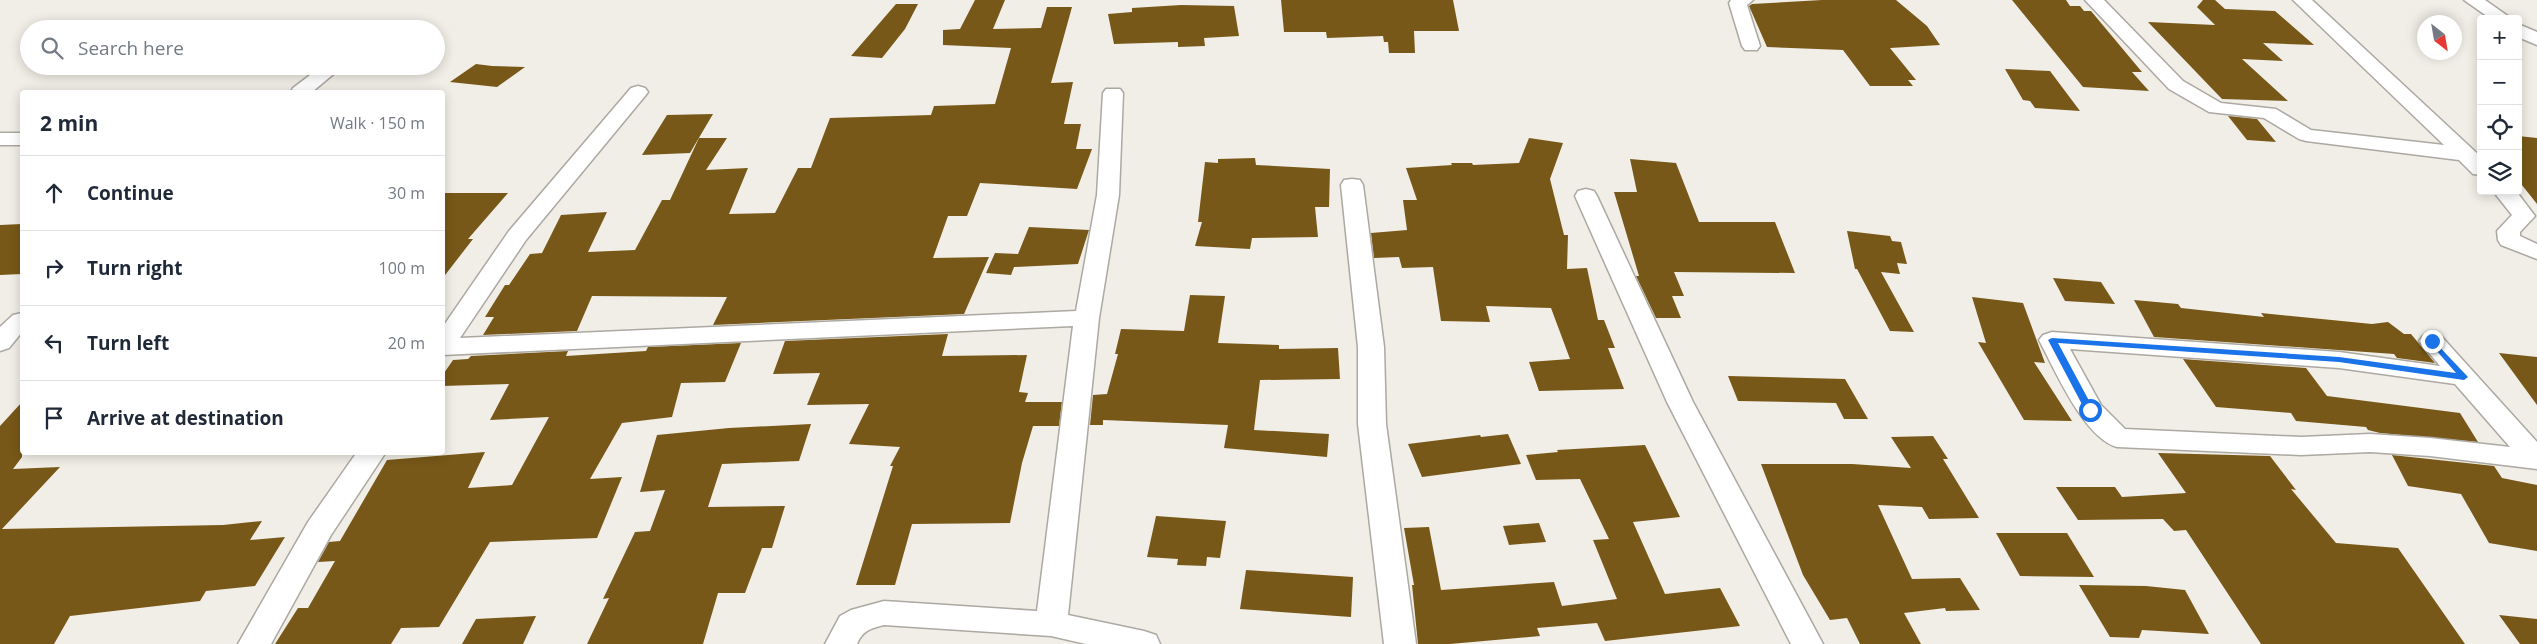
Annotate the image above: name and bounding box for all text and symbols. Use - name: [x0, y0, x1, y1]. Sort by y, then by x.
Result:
- north arrow: [2417, 15, 2462, 60]
- map controls: [2477, 15, 2522, 195]
- button: +: [2477, 15, 2522, 60]
- search box: [20, 20, 445, 75]
- icon: search: [38, 34, 66, 62]
- text: Search here: [78, 35, 184, 61]
- button: −: [2477, 60, 2522, 105]
- button: locate: [2477, 105, 2522, 150]
- text: 2 min: [40, 109, 98, 137]
- text: Walk · 150 m: [330, 112, 425, 134]
- button: layers: [2477, 150, 2522, 195]
- icon: ahead: [40, 179, 68, 207]
- text: Continue: [87, 180, 174, 206]
- text: 30 m: [388, 182, 425, 204]
- icon: right: [40, 254, 68, 282]
- text: Turn right: [87, 255, 182, 281]
- text: 100 m: [379, 257, 425, 279]
- icon: left: [40, 329, 68, 357]
- text: Turn left: [87, 330, 169, 356]
- route end: [2421, 330, 2444, 353]
- text: 20 m: [388, 332, 425, 354]
- route start: [2079, 399, 2102, 422]
- icon: arrive: [40, 404, 68, 432]
- text: Arrive at destination: [87, 405, 284, 431]

